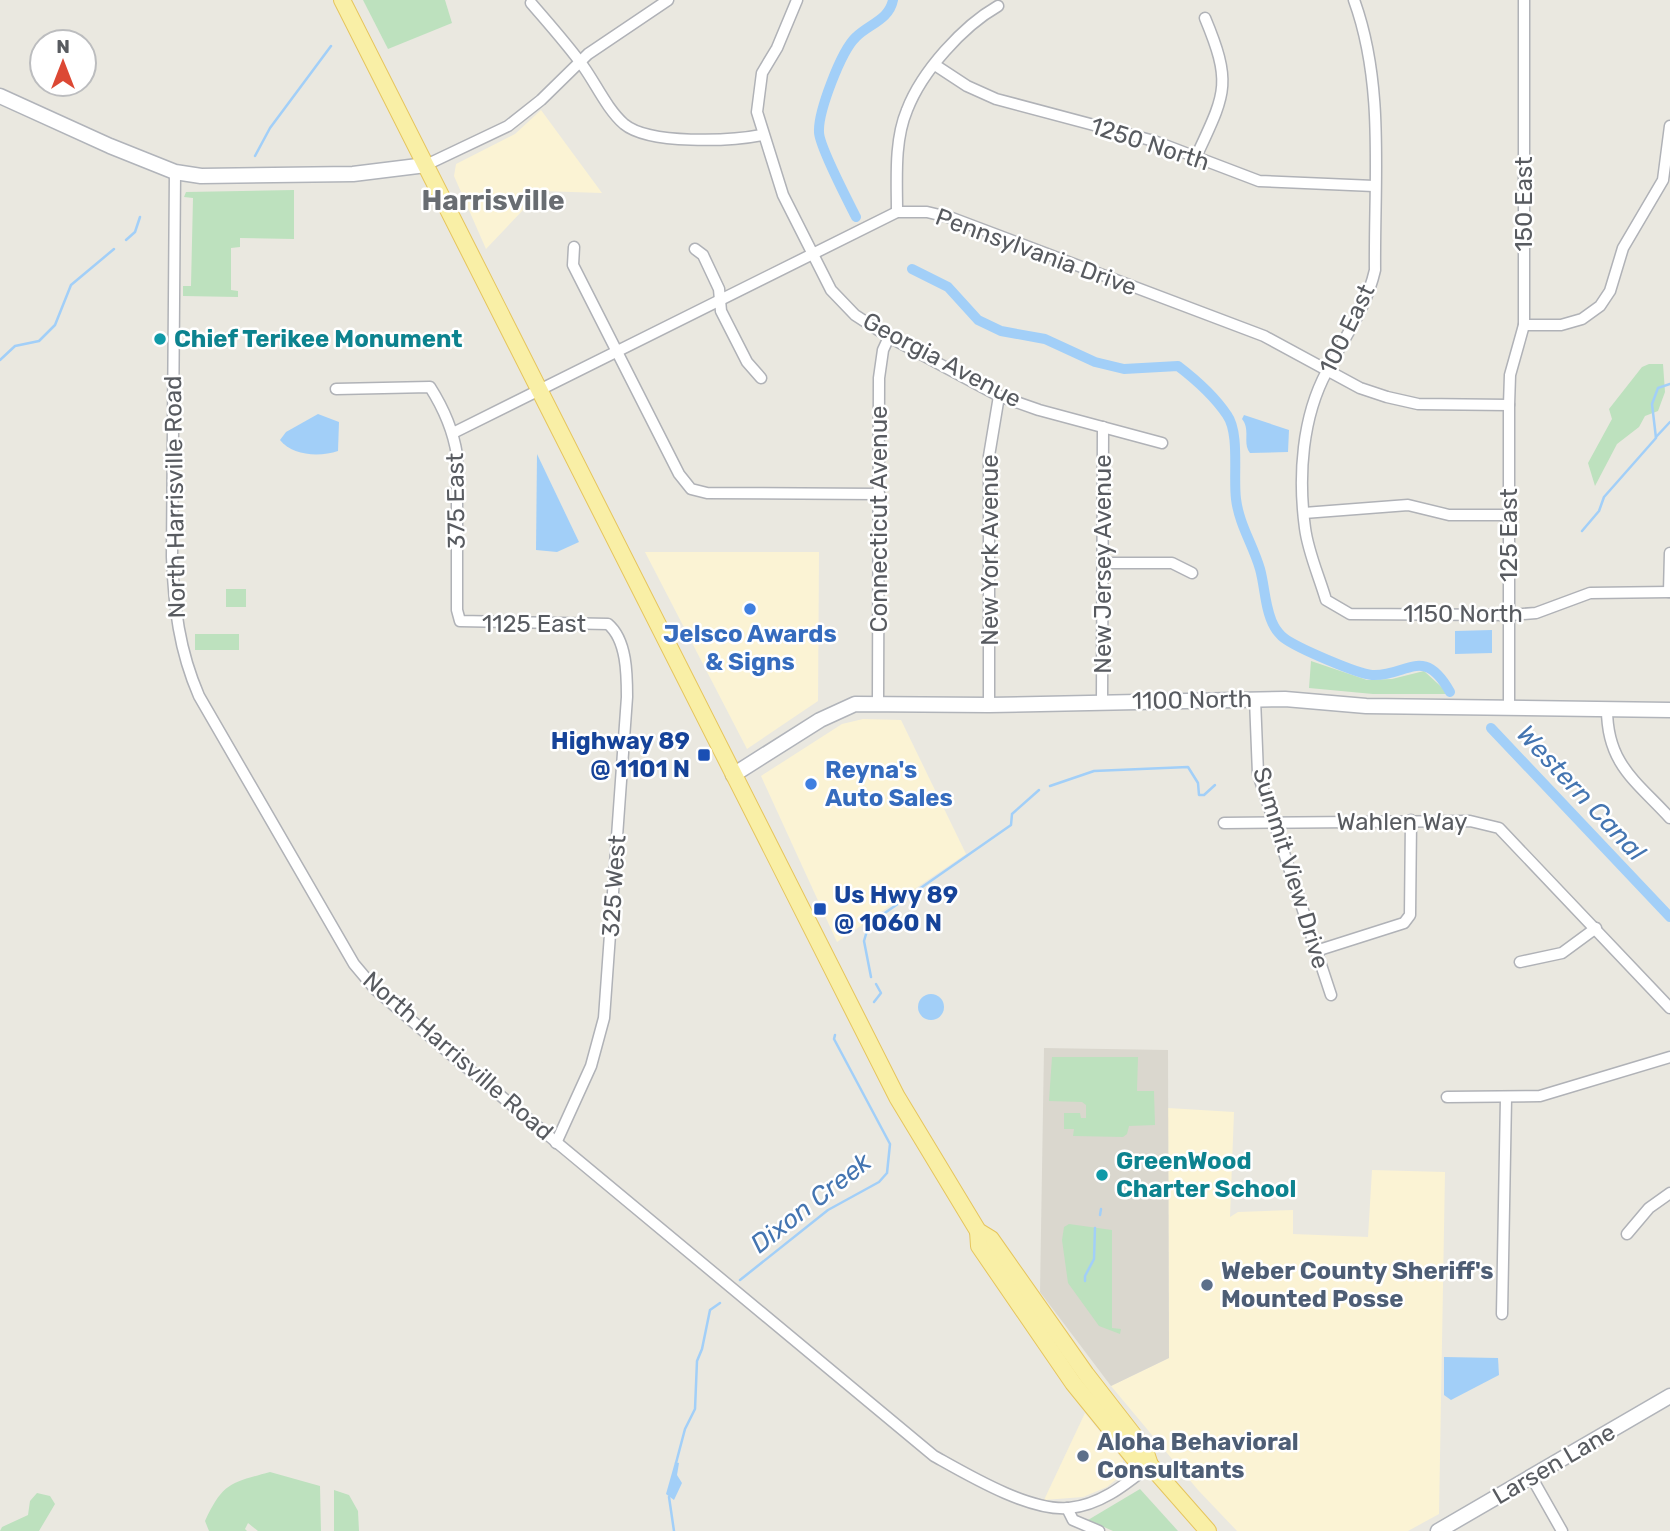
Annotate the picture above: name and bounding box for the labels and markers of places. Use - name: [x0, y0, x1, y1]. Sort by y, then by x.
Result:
- place label: Chief Terikee Monument: [174, 325, 462, 353]
- marker: Chief Terikee Monument: [152, 331, 168, 347]
- marker: Jelsco Awards & Signs: [742, 601, 758, 617]
- place label: Jelsco Awards & Signs: [663, 620, 837, 676]
- place label: Highway 89 @ 1101 N: [551, 727, 690, 783]
- marker: Highway 89 @ 1101 N: [696, 747, 712, 763]
- place label: Reyna's Auto Sales: [825, 756, 953, 812]
- marker: Reyna's Auto Sales: [803, 776, 819, 792]
- place label: Us Hwy 89 @ 1060 N: [834, 881, 958, 937]
- marker: Us Hwy 89 @ 1060 N: [812, 901, 828, 917]
- place label: GreenWood Charter School: [1116, 1147, 1296, 1203]
- marker: GreenWood Charter School: [1094, 1167, 1110, 1183]
- place label: Weber County Sheriff's Mounted Posse: [1221, 1257, 1494, 1313]
- marker: Weber County Sheriff's Mounted Posse: [1199, 1277, 1215, 1293]
- place label: Aloha Behavioral Consultants: [1097, 1428, 1299, 1484]
- marker: Aloha Behavioral Consultants: [1075, 1448, 1091, 1464]

